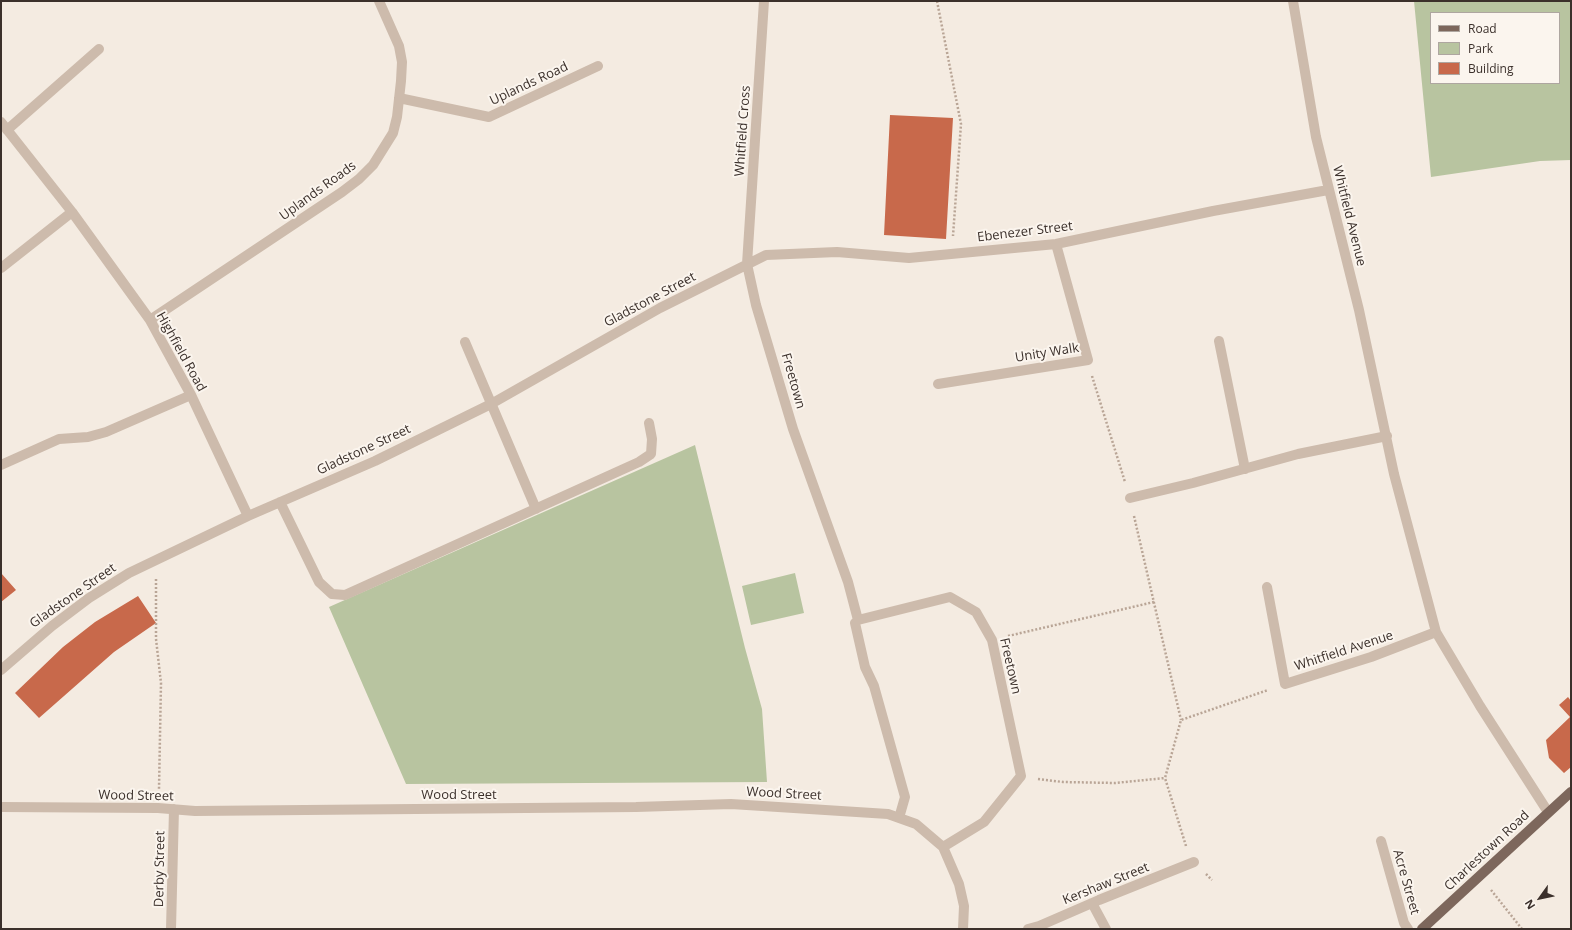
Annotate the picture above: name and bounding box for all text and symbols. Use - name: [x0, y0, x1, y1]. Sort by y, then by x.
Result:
- legend: [1430, 12, 1560, 84]
- text: Road: [1468, 20, 1497, 37]
- text: Park: [1468, 40, 1493, 57]
- street label: Uplands Road: [487, 59, 571, 109]
- text: Building: [1468, 60, 1513, 77]
- street label: Whitfield Cross: [732, 85, 754, 177]
- street label: Uplands Roads: [277, 158, 359, 224]
- street label: Whitfield Avenue: [1329, 164, 1369, 268]
- street label: Ebenezer Street: [976, 218, 1074, 246]
- street label: Gladstone Street: [602, 269, 698, 331]
- street label: Highfield Road: [153, 310, 209, 394]
- street label: Unity Walk: [1014, 340, 1080, 366]
- street label: Freetown: [778, 351, 808, 411]
- street label: Gladstone Street: [315, 421, 413, 479]
- street label: Gladstone Street: [27, 560, 119, 632]
- street label: Whitfield Avenue: [1293, 628, 1395, 674]
- street label: Freetown: [996, 636, 1024, 696]
- street label: Wood Street: [746, 784, 822, 804]
- street label: Wood Street: [421, 787, 497, 803]
- street label: Wood Street: [98, 788, 174, 804]
- street label: Charlestown Road: [1441, 808, 1533, 894]
- street label: Derby Street: [152, 831, 168, 907]
- street label: Acre Street: [1389, 848, 1423, 916]
- street label: Kershaw Street: [1061, 860, 1151, 908]
- north arrow: [1520, 878, 1560, 918]
- text: N: [1521, 897, 1538, 913]

